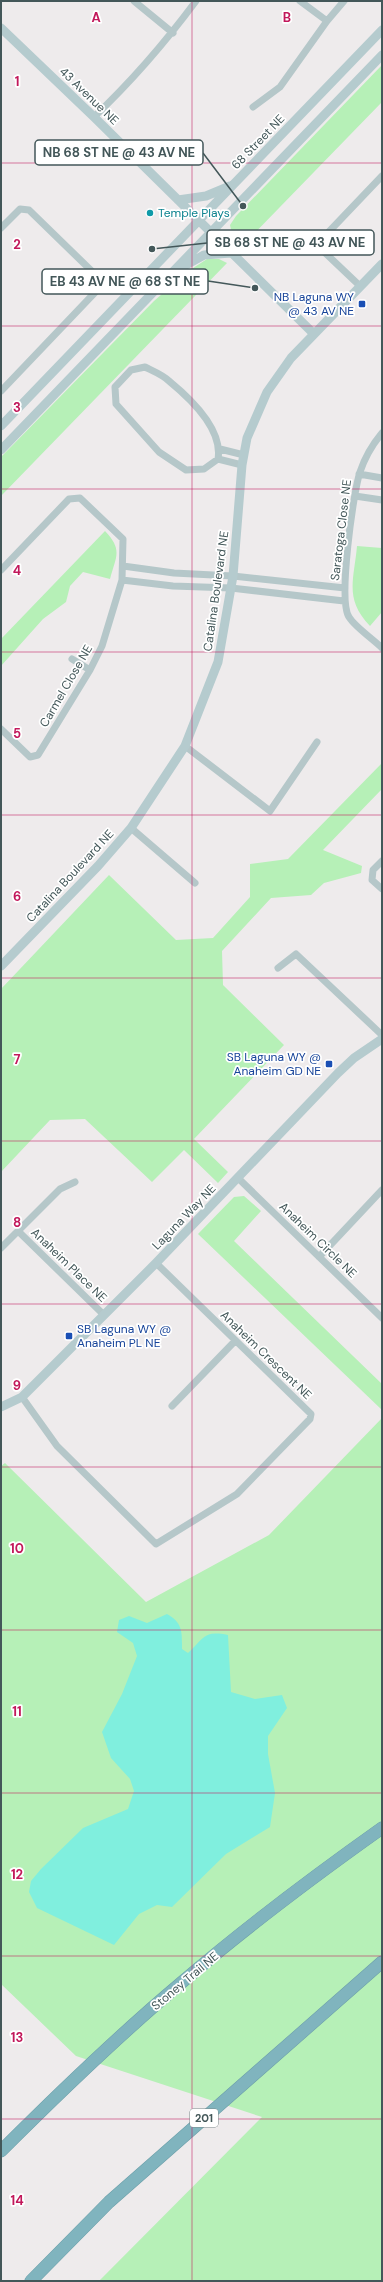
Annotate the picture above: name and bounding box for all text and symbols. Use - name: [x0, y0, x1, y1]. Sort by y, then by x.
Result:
- text: A: [91, 9, 101, 26]
- text: B: [283, 9, 291, 26]
- street label: 43 Avenue NE: [56, 64, 122, 129]
- text: 1: [15, 73, 19, 90]
- street label: 68 Street NE: [228, 111, 288, 173]
- callout: NB 68 ST NE @ 43 AV NE: [35, 140, 203, 165]
- text: NB 68 ST NE @ 43 AV NE: [43, 144, 195, 161]
- place label: Temple Plays: [158, 205, 230, 221]
- marker: Temple Plays: [145, 208, 155, 218]
- callout: SB 68 ST NE @ 43 AV NE: [207, 230, 374, 255]
- text: SB 68 ST NE @ 43 AV NE: [215, 234, 365, 251]
- text: 2: [13, 236, 21, 253]
- callout: EB 43 AV NE @ 68 ST NE: [42, 269, 208, 294]
- text: EB 43 AV NE @ 68 ST NE: [50, 273, 200, 290]
- place label: NB Laguna WY @ 43 AV NE: [274, 289, 354, 319]
- marker: NB Laguna WY @ 43 AV NE: [357, 299, 367, 309]
- text: 3: [13, 399, 21, 416]
- street label: Saratoga Close NE: [327, 478, 355, 581]
- street label: Catalina Boulevard NE: [200, 530, 232, 652]
- text: 4: [13, 562, 21, 579]
- street label: Carmel Close NE: [36, 642, 96, 730]
- text: 5: [13, 725, 21, 742]
- street label: Catalina Boulevard NE: [23, 826, 117, 926]
- text: 6: [13, 888, 21, 905]
- place label: SB Laguna WY @ Anaheim GD NE: [227, 1049, 321, 1079]
- text: 7: [14, 1051, 21, 1068]
- marker: SB Laguna WY @ Anaheim GD NE: [324, 1059, 334, 1069]
- street label: Laguna Way NE: [149, 1181, 220, 1253]
- street label: Anaheim Circle NE: [276, 1199, 360, 1281]
- text: 8: [13, 1214, 21, 1231]
- street label: Anaheim Place NE: [27, 1225, 111, 1306]
- street label: Anaheim Crescent NE: [217, 1307, 315, 1403]
- place label: SB Laguna WY @ Anaheim PL NE: [77, 1321, 171, 1351]
- marker: SB Laguna WY @ Anaheim PL NE: [64, 1331, 74, 1341]
- text: 9: [13, 1377, 21, 1394]
- text: 10: [10, 1540, 24, 1557]
- text: 11: [12, 1703, 22, 1720]
- text: 12: [11, 1866, 23, 1883]
- street label: Stoney Trail NE: [148, 1948, 222, 2014]
- text: 13: [11, 2029, 23, 2046]
- road number: 201: [190, 2109, 218, 2127]
- text: 14: [10, 2192, 24, 2209]

